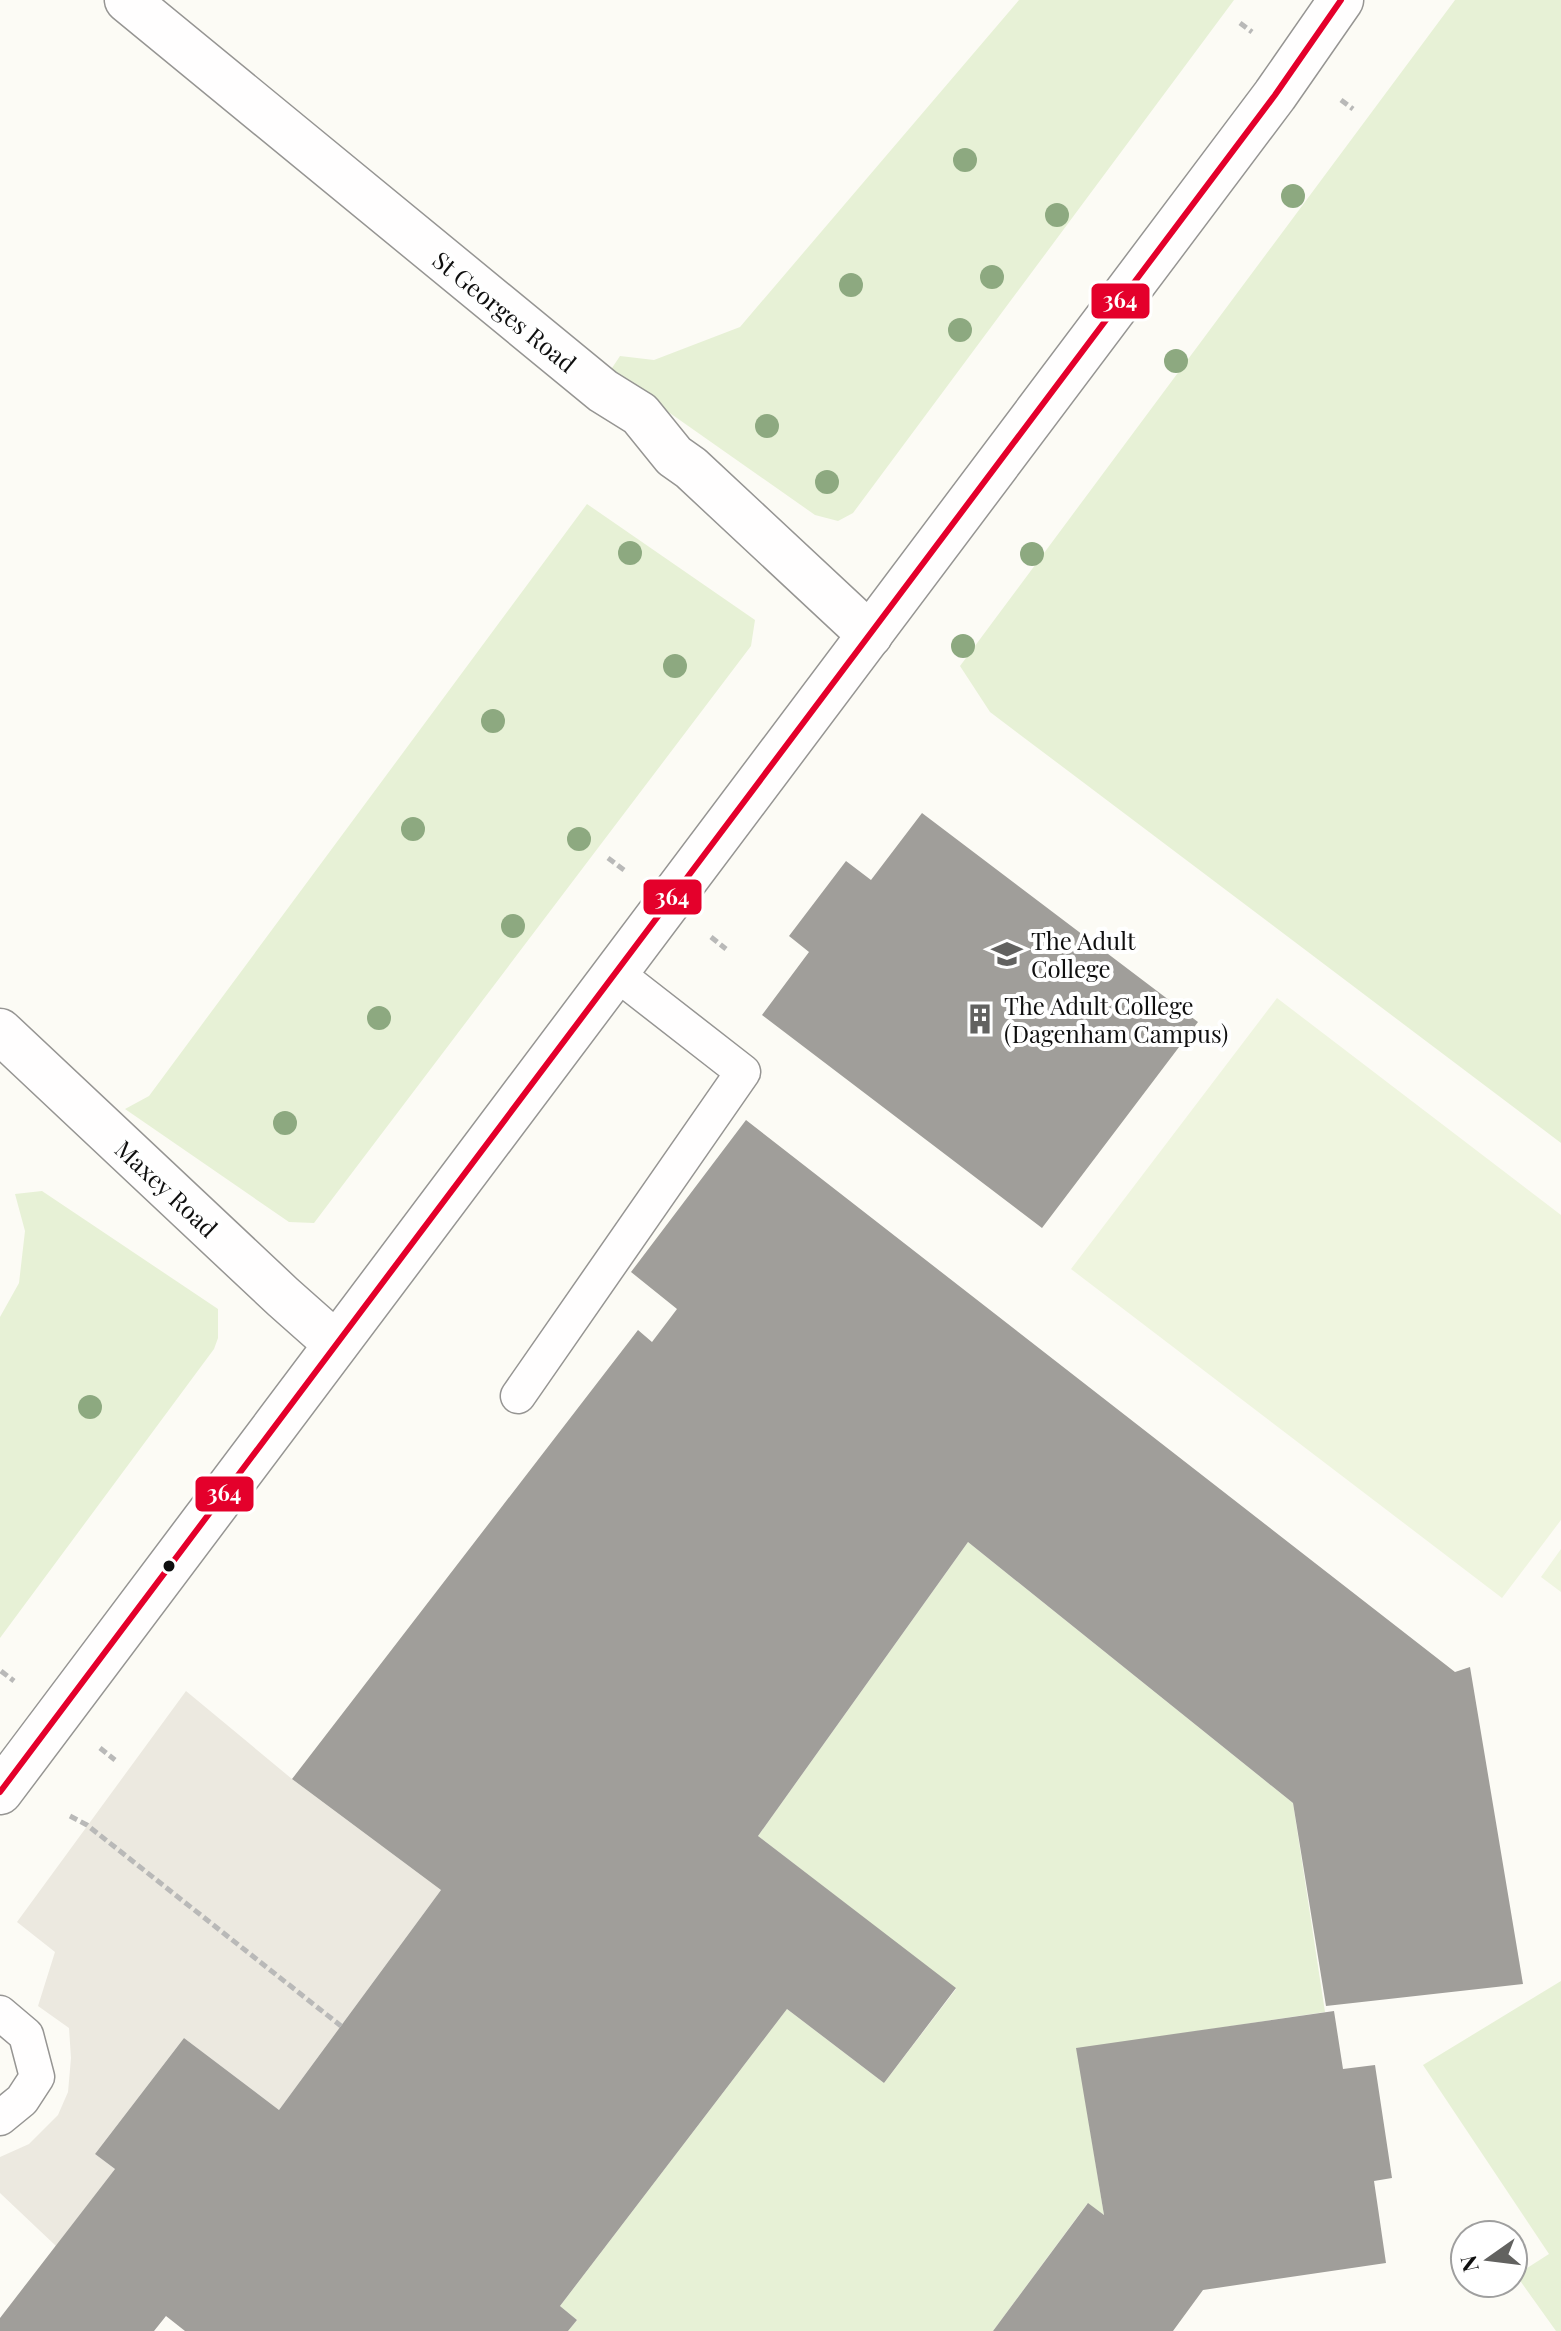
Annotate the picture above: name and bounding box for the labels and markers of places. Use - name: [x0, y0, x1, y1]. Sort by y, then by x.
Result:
- place label: The Adult College: [1031, 924, 1136, 984]
- school or university icon: The Adult College: [990, 937, 1024, 971]
- place label: The Adult College (Dagenham Campus): [1004, 989, 1228, 1049]
- building icon: The Adult College (Dagenham Campus): [963, 1002, 997, 1036]
- unlabelled marker: [161, 1558, 177, 1574]

